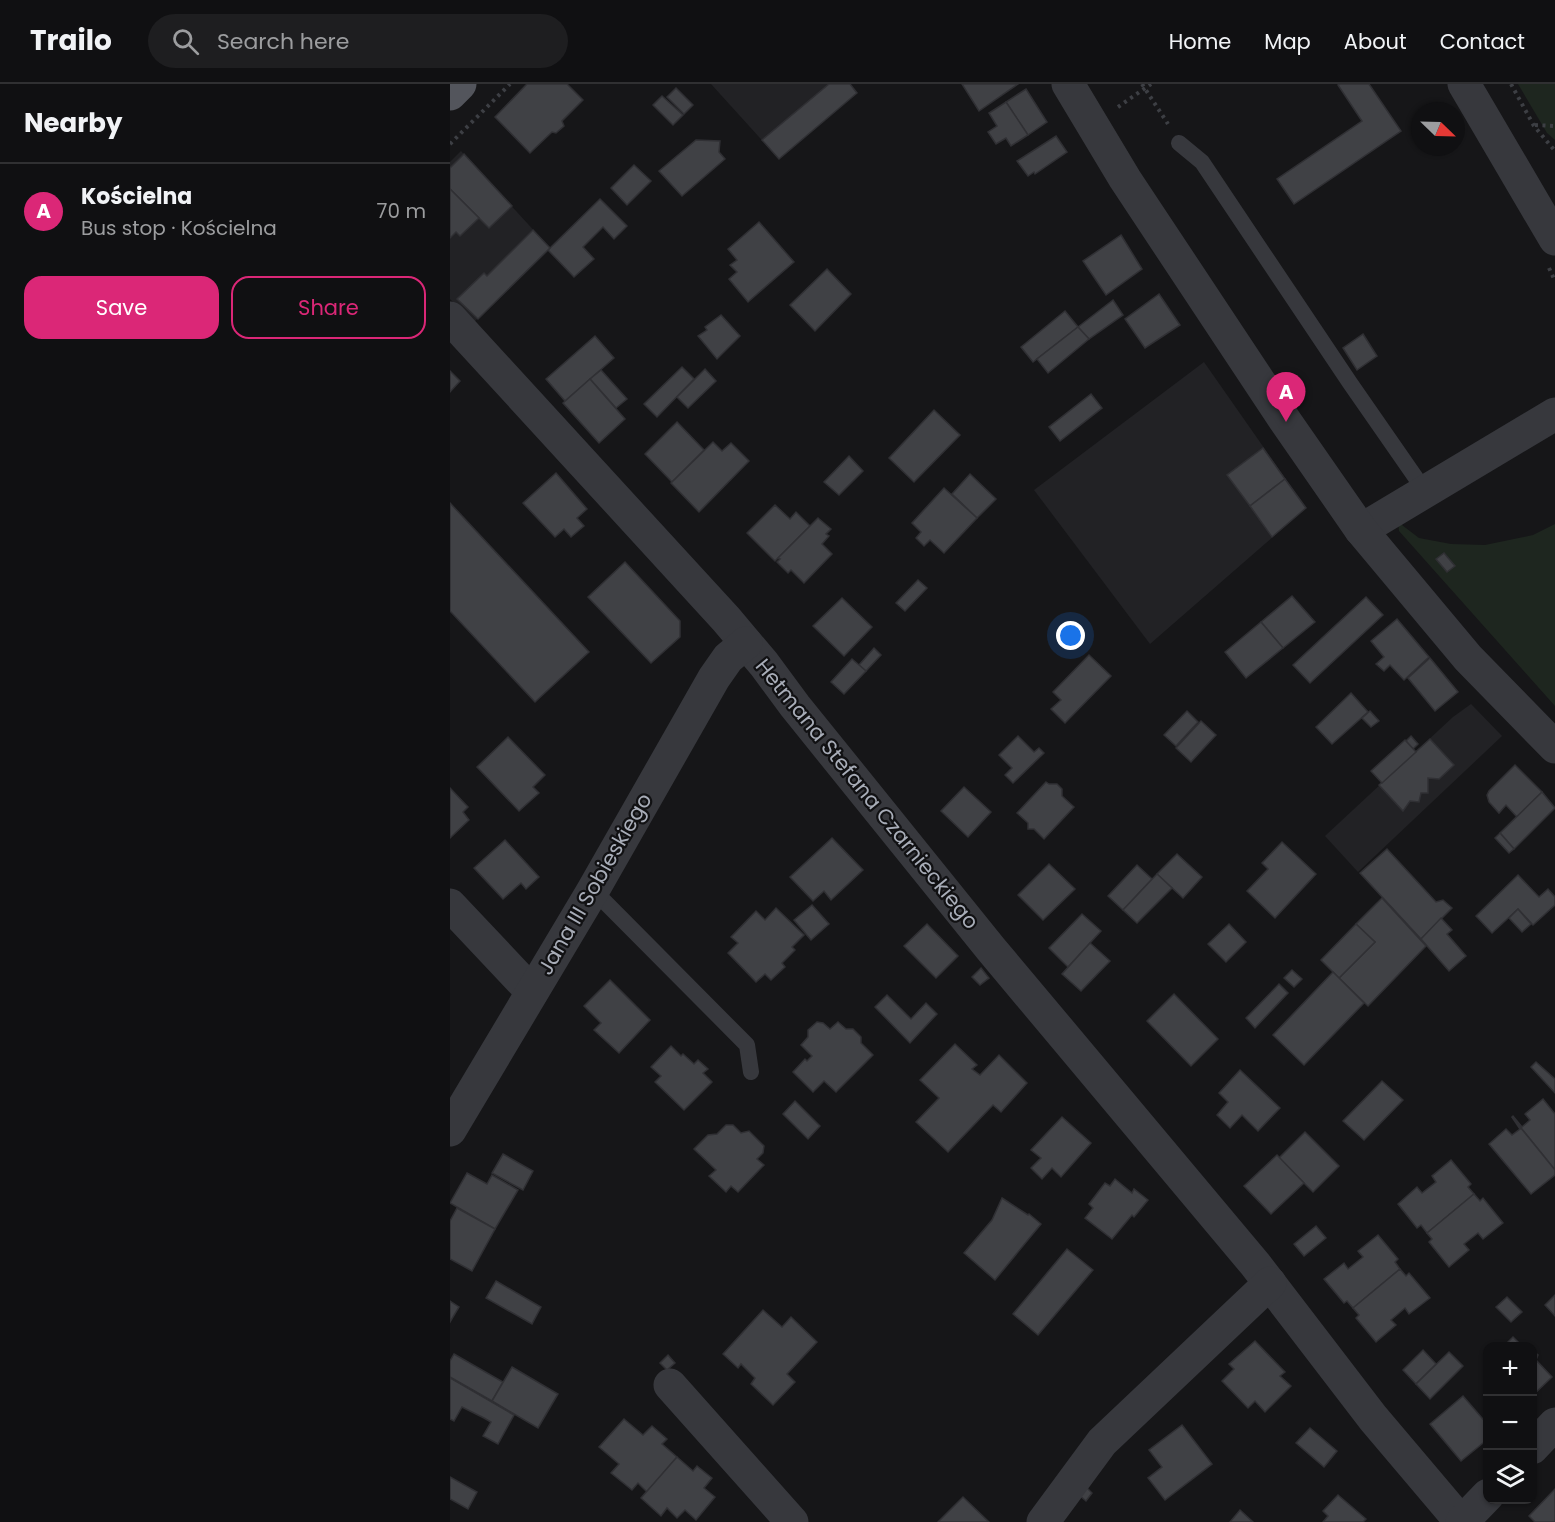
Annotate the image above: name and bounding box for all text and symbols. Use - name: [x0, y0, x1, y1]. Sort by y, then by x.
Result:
- search box: [148, 14, 568, 68]
- text: Trailo: [30, 21, 112, 60]
- icon: search: [169, 25, 202, 58]
- text: Search here: [217, 26, 349, 57]
- text: Home: [1169, 27, 1231, 56]
- text: Map: [1264, 27, 1311, 56]
- text: About: [1344, 27, 1407, 56]
- text: Contact: [1440, 27, 1525, 56]
- north arrow: [1411, 102, 1465, 156]
- text: Nearby: [24, 105, 122, 141]
- text: Kościelna: [81, 181, 192, 212]
- text: A: [36, 197, 51, 225]
- text: 70 m: [377, 197, 426, 225]
- text: Bus stop · Kościelna: [81, 214, 277, 242]
- button: Save: [24, 276, 219, 339]
- button: Share: [231, 276, 426, 339]
- pin: A: [1266, 372, 1306, 422]
- your location: [1056, 621, 1085, 650]
- street label: Hetmana Stefana Czarnieckiego: [749, 652, 986, 935]
- street label: Jana III Sobieskiego: [531, 788, 658, 980]
- map controls: [1483, 1342, 1537, 1504]
- button: +: [1483, 1342, 1537, 1396]
- button: −: [1483, 1396, 1537, 1450]
- button: layers: [1483, 1450, 1537, 1504]

